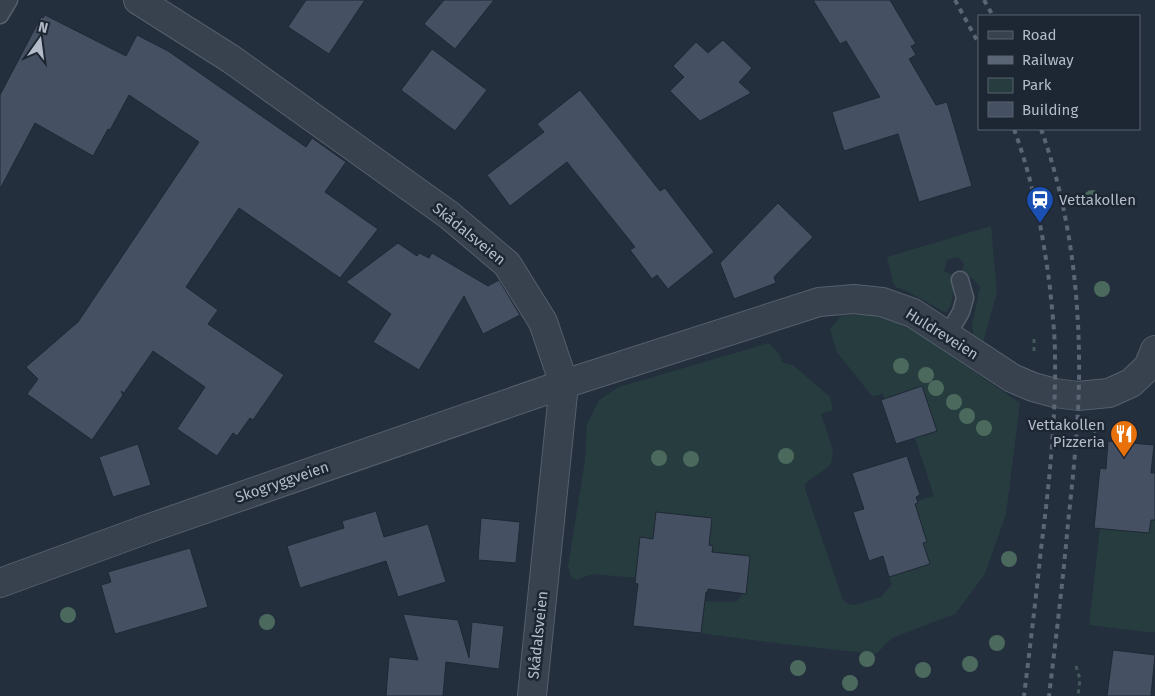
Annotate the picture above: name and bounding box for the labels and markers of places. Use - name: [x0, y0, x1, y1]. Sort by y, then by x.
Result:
- station icon: Vettakollen: [1025, 185, 1055, 224]
- place label: Vettakollen: [1059, 191, 1136, 209]
- place label: Vettakollen Pizzeria: [1028, 416, 1105, 451]
- restaurant icon: Vettakollen Pizzeria: [1109, 419, 1139, 458]

